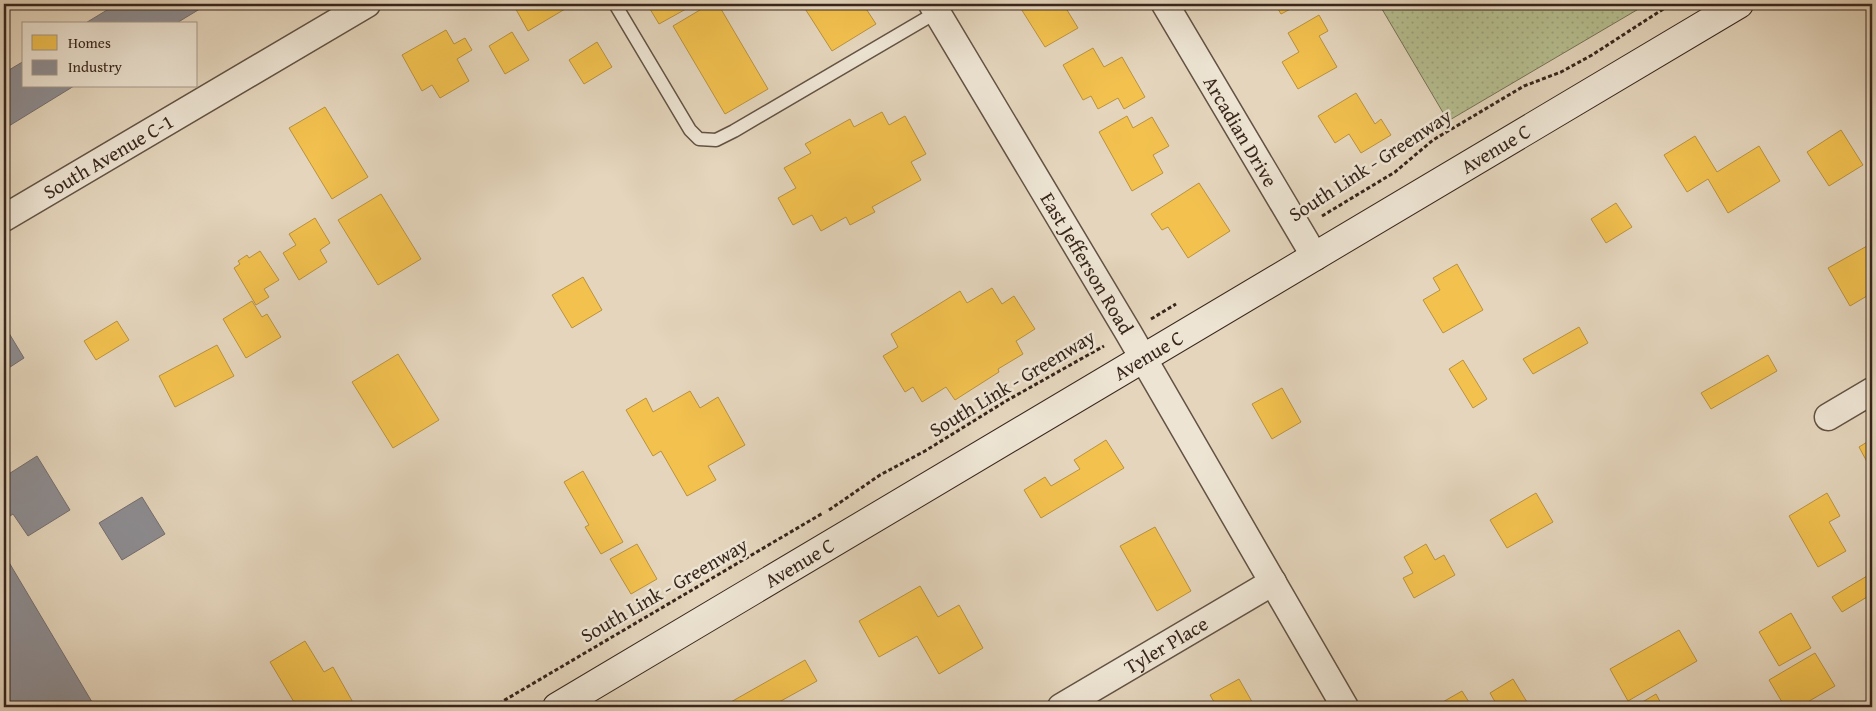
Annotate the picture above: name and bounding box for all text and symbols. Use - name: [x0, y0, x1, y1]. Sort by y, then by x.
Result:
- legend: [22, 22, 198, 88]
- text: Homes: [68, 32, 111, 53]
- text: Industry: [68, 56, 123, 77]
- street label: Arcadian Drive: [1197, 70, 1285, 192]
- street label: South Link - Greenway: [1283, 101, 1457, 228]
- street label: South Avenue C-1: [37, 106, 179, 206]
- street label: Avenue C: [1455, 116, 1536, 180]
- street label: East Jefferson Road: [1034, 187, 1141, 340]
- street label: South Link - Greenway: [923, 321, 1100, 444]
- street label: Avenue C: [1108, 323, 1189, 387]
- street label: South Link - Greenway: [575, 530, 753, 649]
- street label: Avenue C: [759, 530, 840, 595]
- street label: Tyler Place: [1118, 609, 1213, 681]

